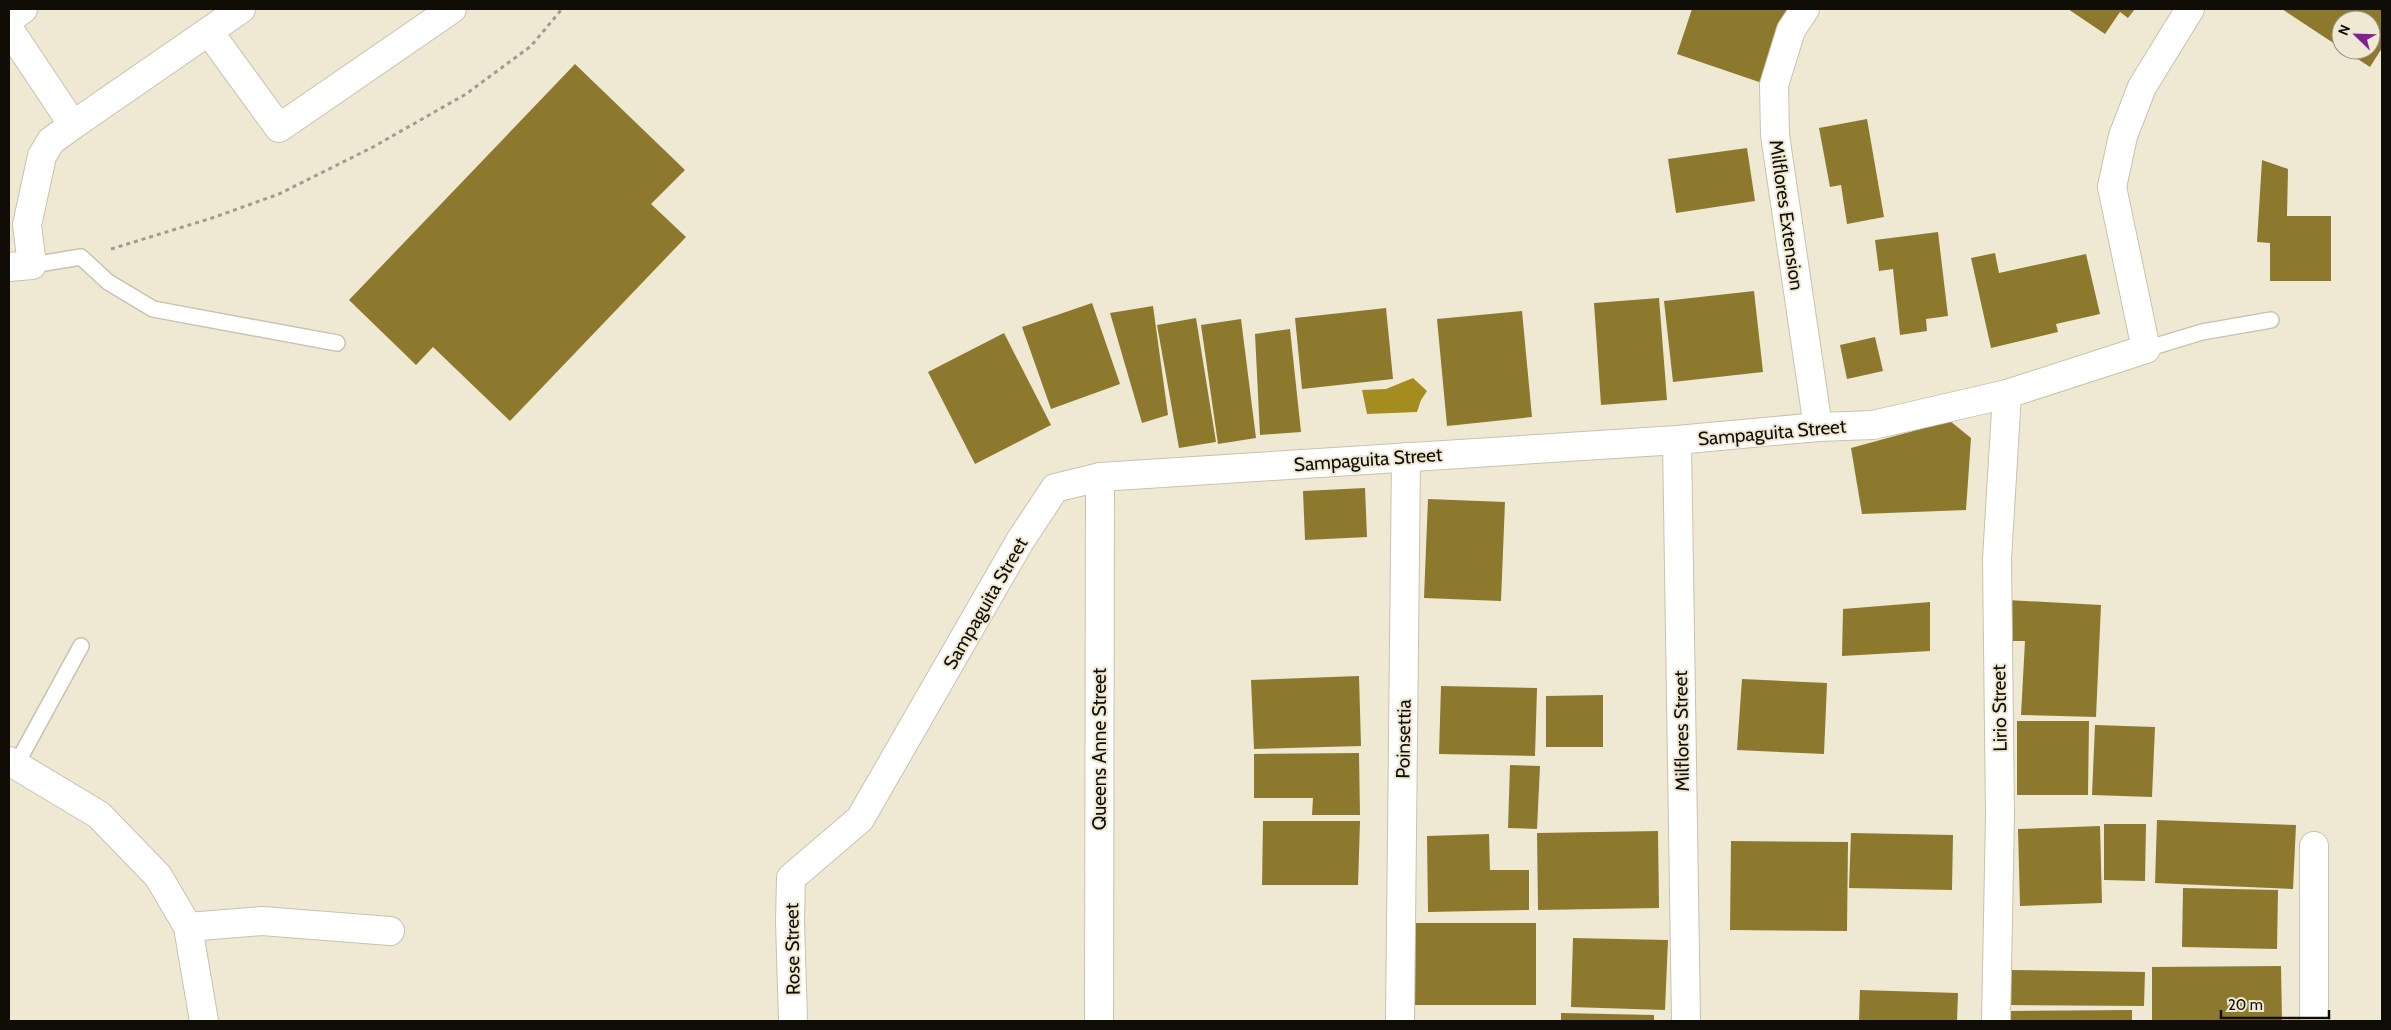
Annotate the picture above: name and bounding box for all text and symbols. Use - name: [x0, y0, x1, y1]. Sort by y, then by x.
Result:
- north arrow: [2331, 10, 2381, 60]
- text: N: [2334, 22, 2354, 38]
- street label: Milflores Extension: [1765, 138, 1808, 292]
- street label: Sampaguita Street: [1697, 415, 1848, 450]
- street label: Sampaguita Street: [1293, 443, 1444, 476]
- street label: Sampaguita Street: [938, 533, 1033, 673]
- street label: Lirio Street: [1987, 664, 2012, 752]
- street label: Queens Anne Street: [1088, 667, 1111, 830]
- street label: Milflores Street: [1669, 670, 1694, 792]
- street label: Poinsettia: [1391, 699, 1416, 779]
- street label: Rose Street: [780, 902, 805, 995]
- scale bar: [2221, 988, 2328, 1020]
- text: 20 m: [2228, 996, 2263, 1014]

